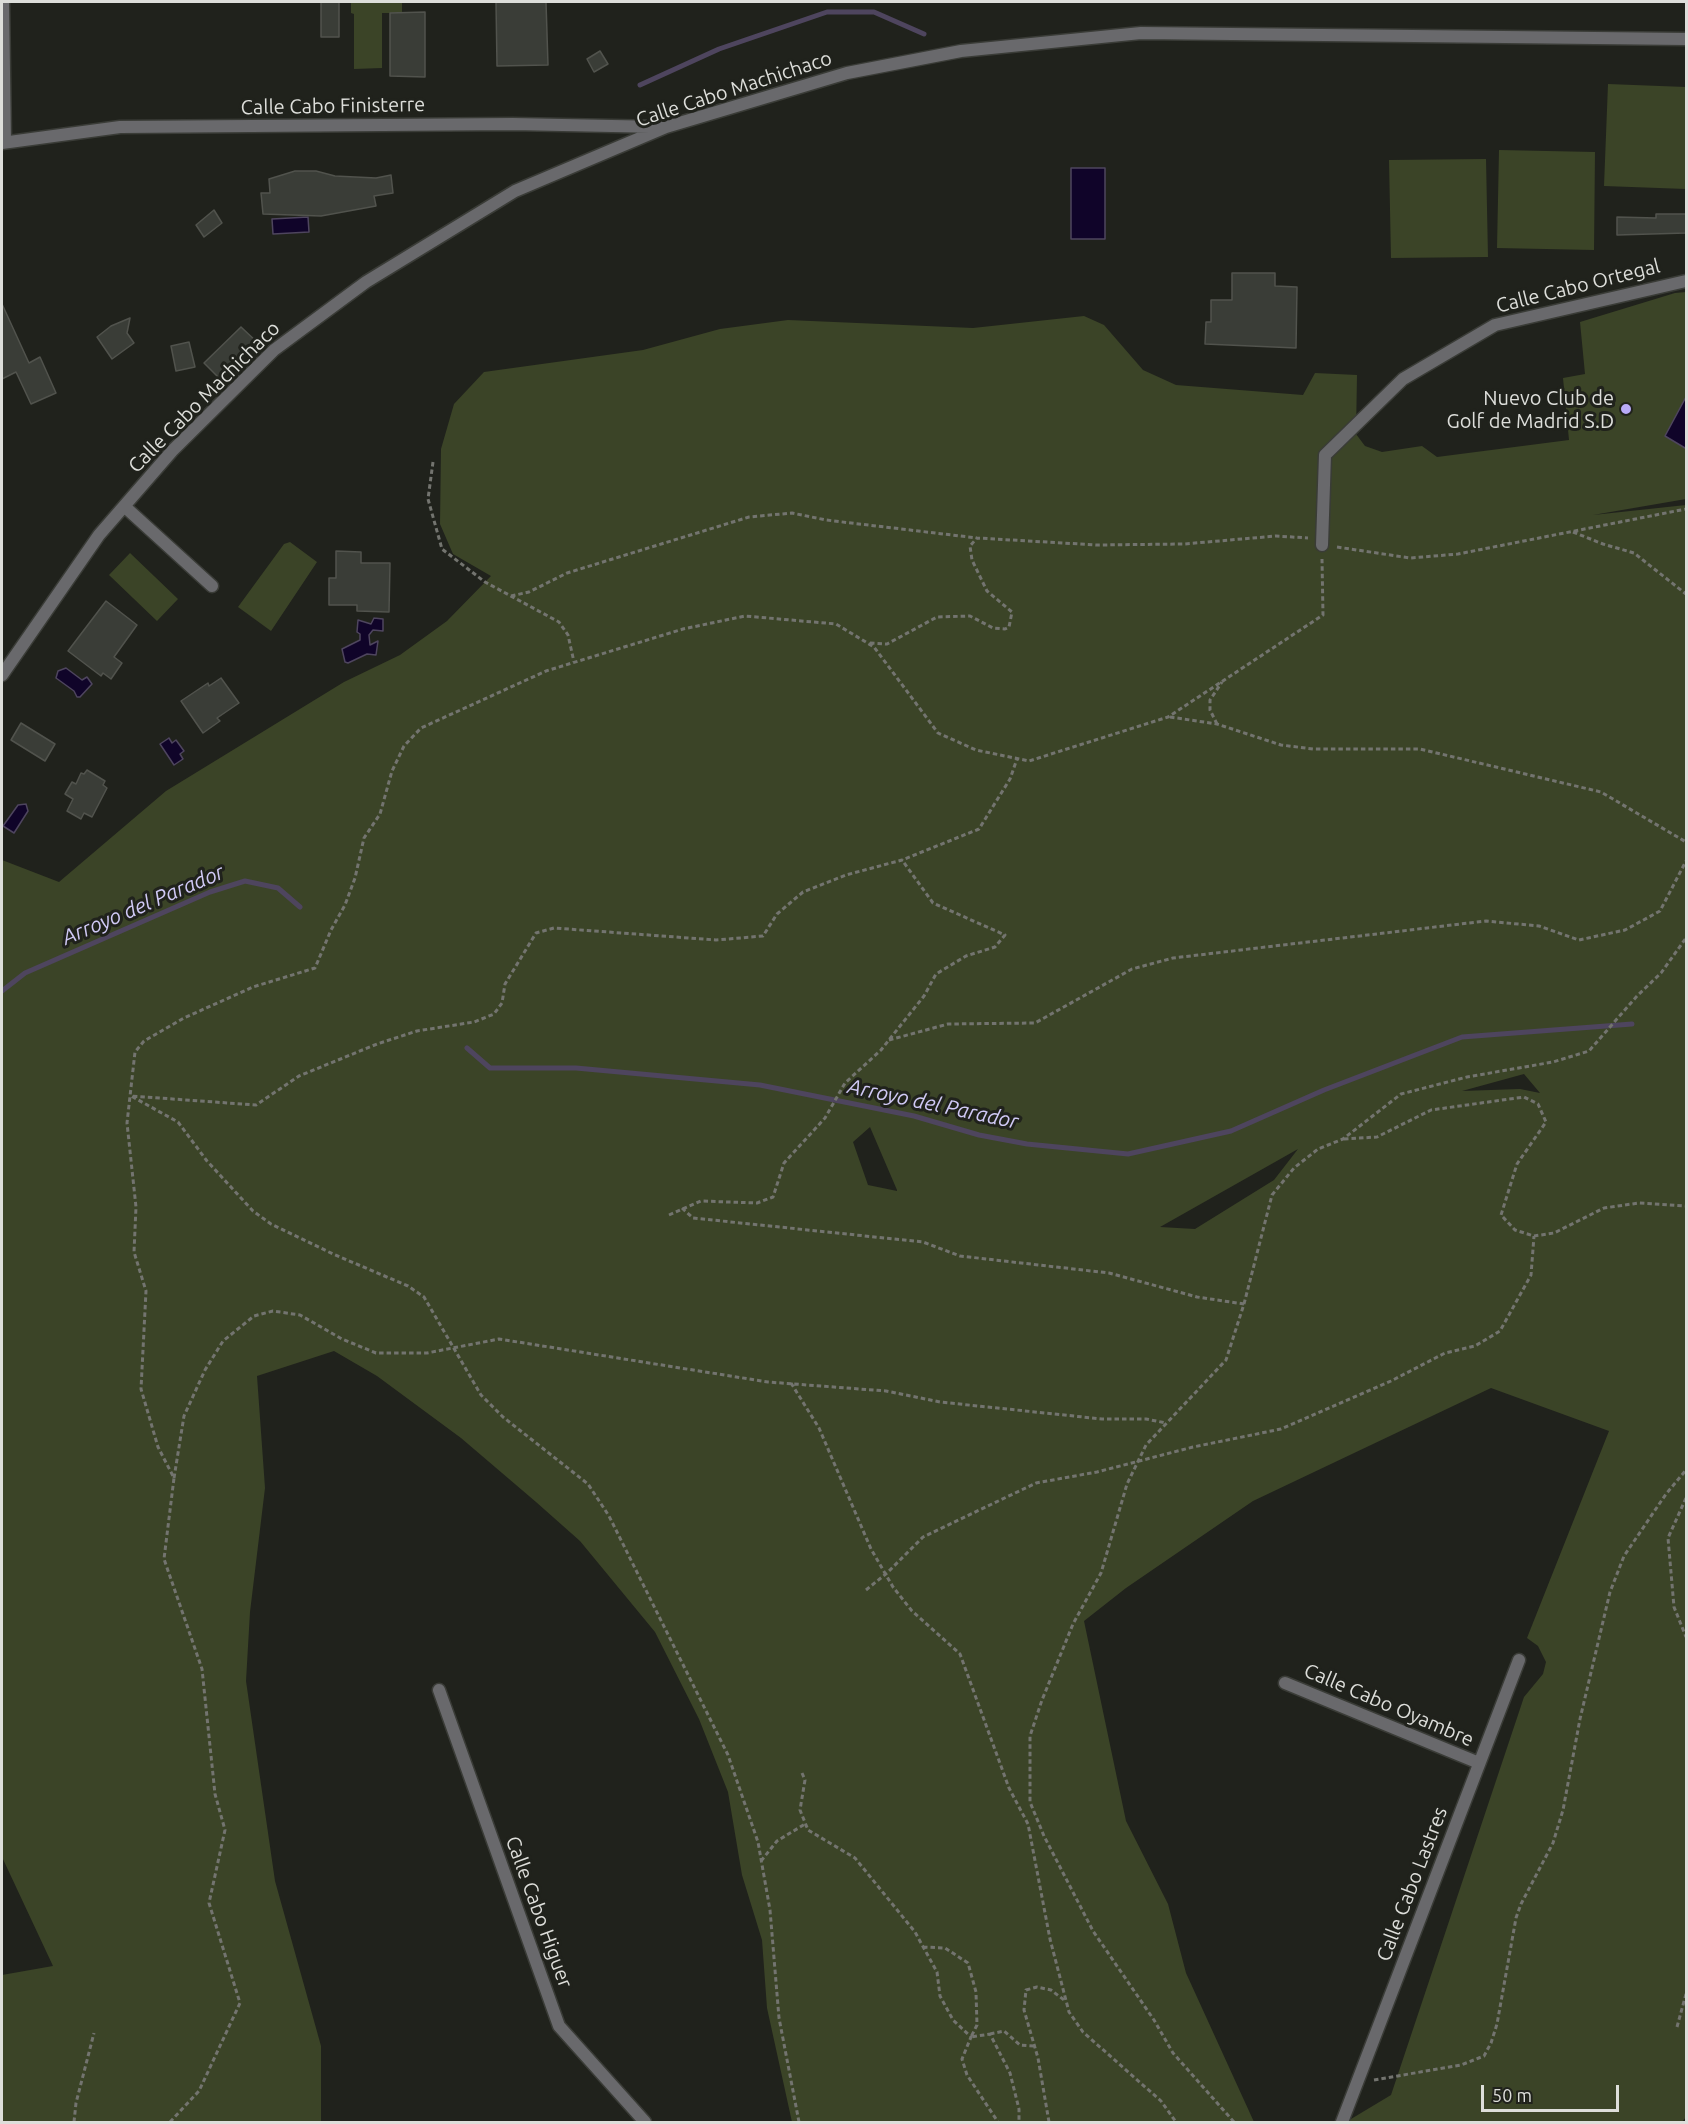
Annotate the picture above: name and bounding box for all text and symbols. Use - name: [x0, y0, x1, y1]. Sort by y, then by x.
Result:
- street label: Calle Cabo Machichaco: [633, 46, 835, 132]
- street label: Calle Cabo Finisterre: [241, 92, 425, 120]
- street label: Calle Cabo Ortegal: [1494, 254, 1662, 318]
- street label: Calle Cabo Machichaco: [123, 316, 285, 478]
- place label: Nuevo Club de Golf de Madrid S.D: [1446, 386, 1614, 433]
- marker: Nuevo Club de Golf de Madrid S.D: [1619, 402, 1633, 416]
- water label: Arroyo del Parador: [58, 859, 228, 951]
- water label: Arroyo del Parador: [845, 1074, 1021, 1134]
- street label: Calle Cabo Oyambre: [1300, 1658, 1478, 1752]
- street label: Calle Cabo Lastres: [1372, 1803, 1452, 1965]
- street label: Calle Cabo Higuer: [500, 1833, 578, 1991]
- scale bar: [1484, 2073, 1622, 2111]
- text: 50 m: [1492, 2085, 1532, 2105]

